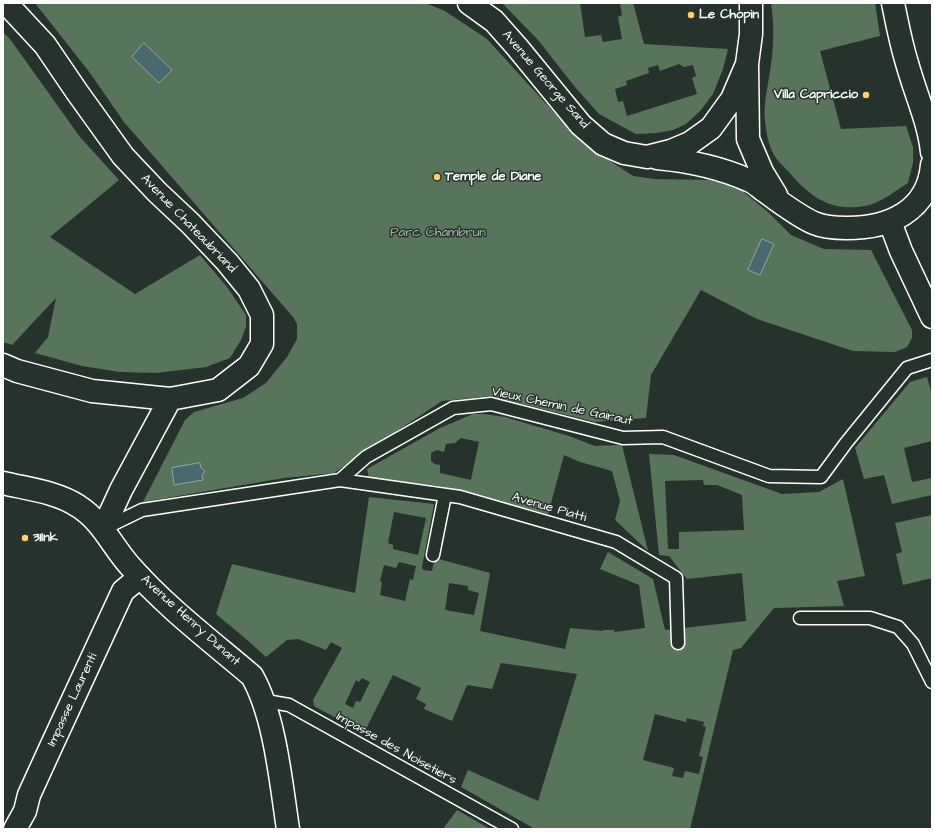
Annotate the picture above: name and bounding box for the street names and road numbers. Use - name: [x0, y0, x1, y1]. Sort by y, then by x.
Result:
- street label: Avenue George Sand: [498, 28, 592, 132]
- street label: Avenue Chateaubriand: [137, 171, 239, 277]
- street label: Vieux Chemin de Gairaut: [490, 384, 634, 430]
- street label: Avenue Piatti: [510, 490, 588, 526]
- street label: Avenue Henry Dunant: [137, 572, 243, 670]
- street label: Impasse Laurenti: [45, 651, 101, 749]
- street label: Impasse des Noisetiers: [333, 709, 459, 789]

